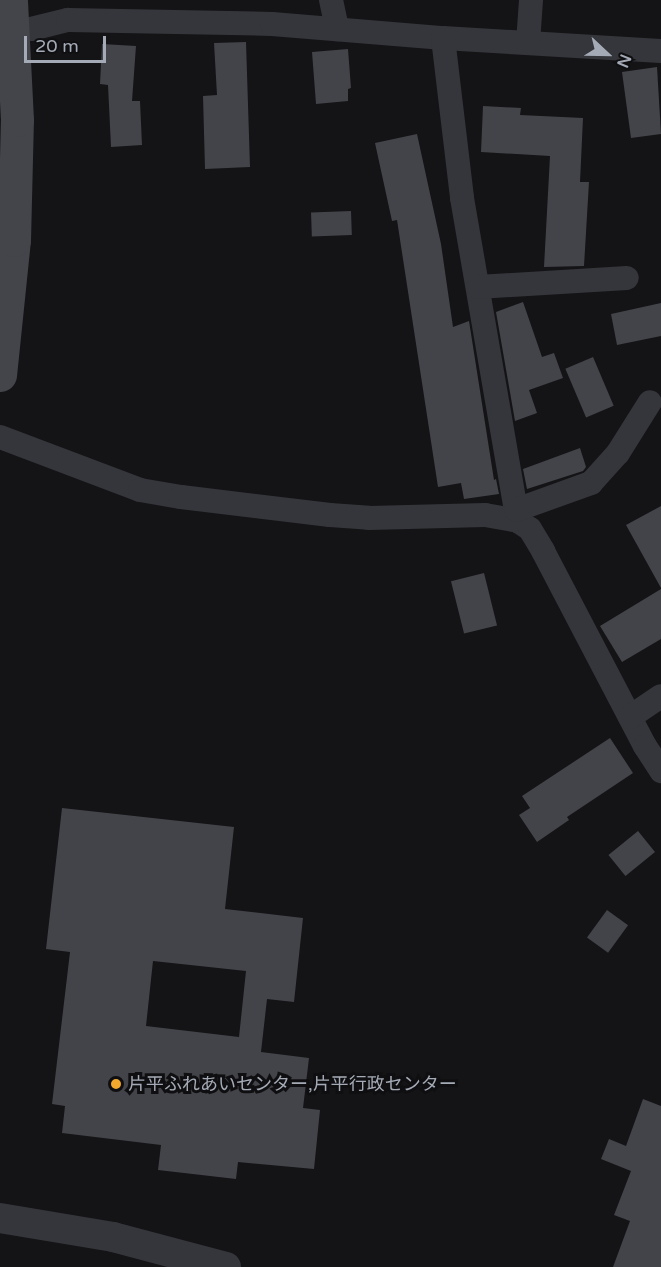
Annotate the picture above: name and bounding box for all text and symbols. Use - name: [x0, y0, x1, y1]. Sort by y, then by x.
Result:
- scale bar: [27, 24, 110, 62]
- north arrow: [577, 24, 637, 84]
- text: 20 m: [35, 35, 79, 57]
- text: N: [612, 51, 635, 70]
- place label: 片平ふれあいセンター,片平行政センター: [128, 1073, 457, 1095]
- marker: 片平ふれあいセンター,片平行政センター: [109, 1077, 123, 1091]

